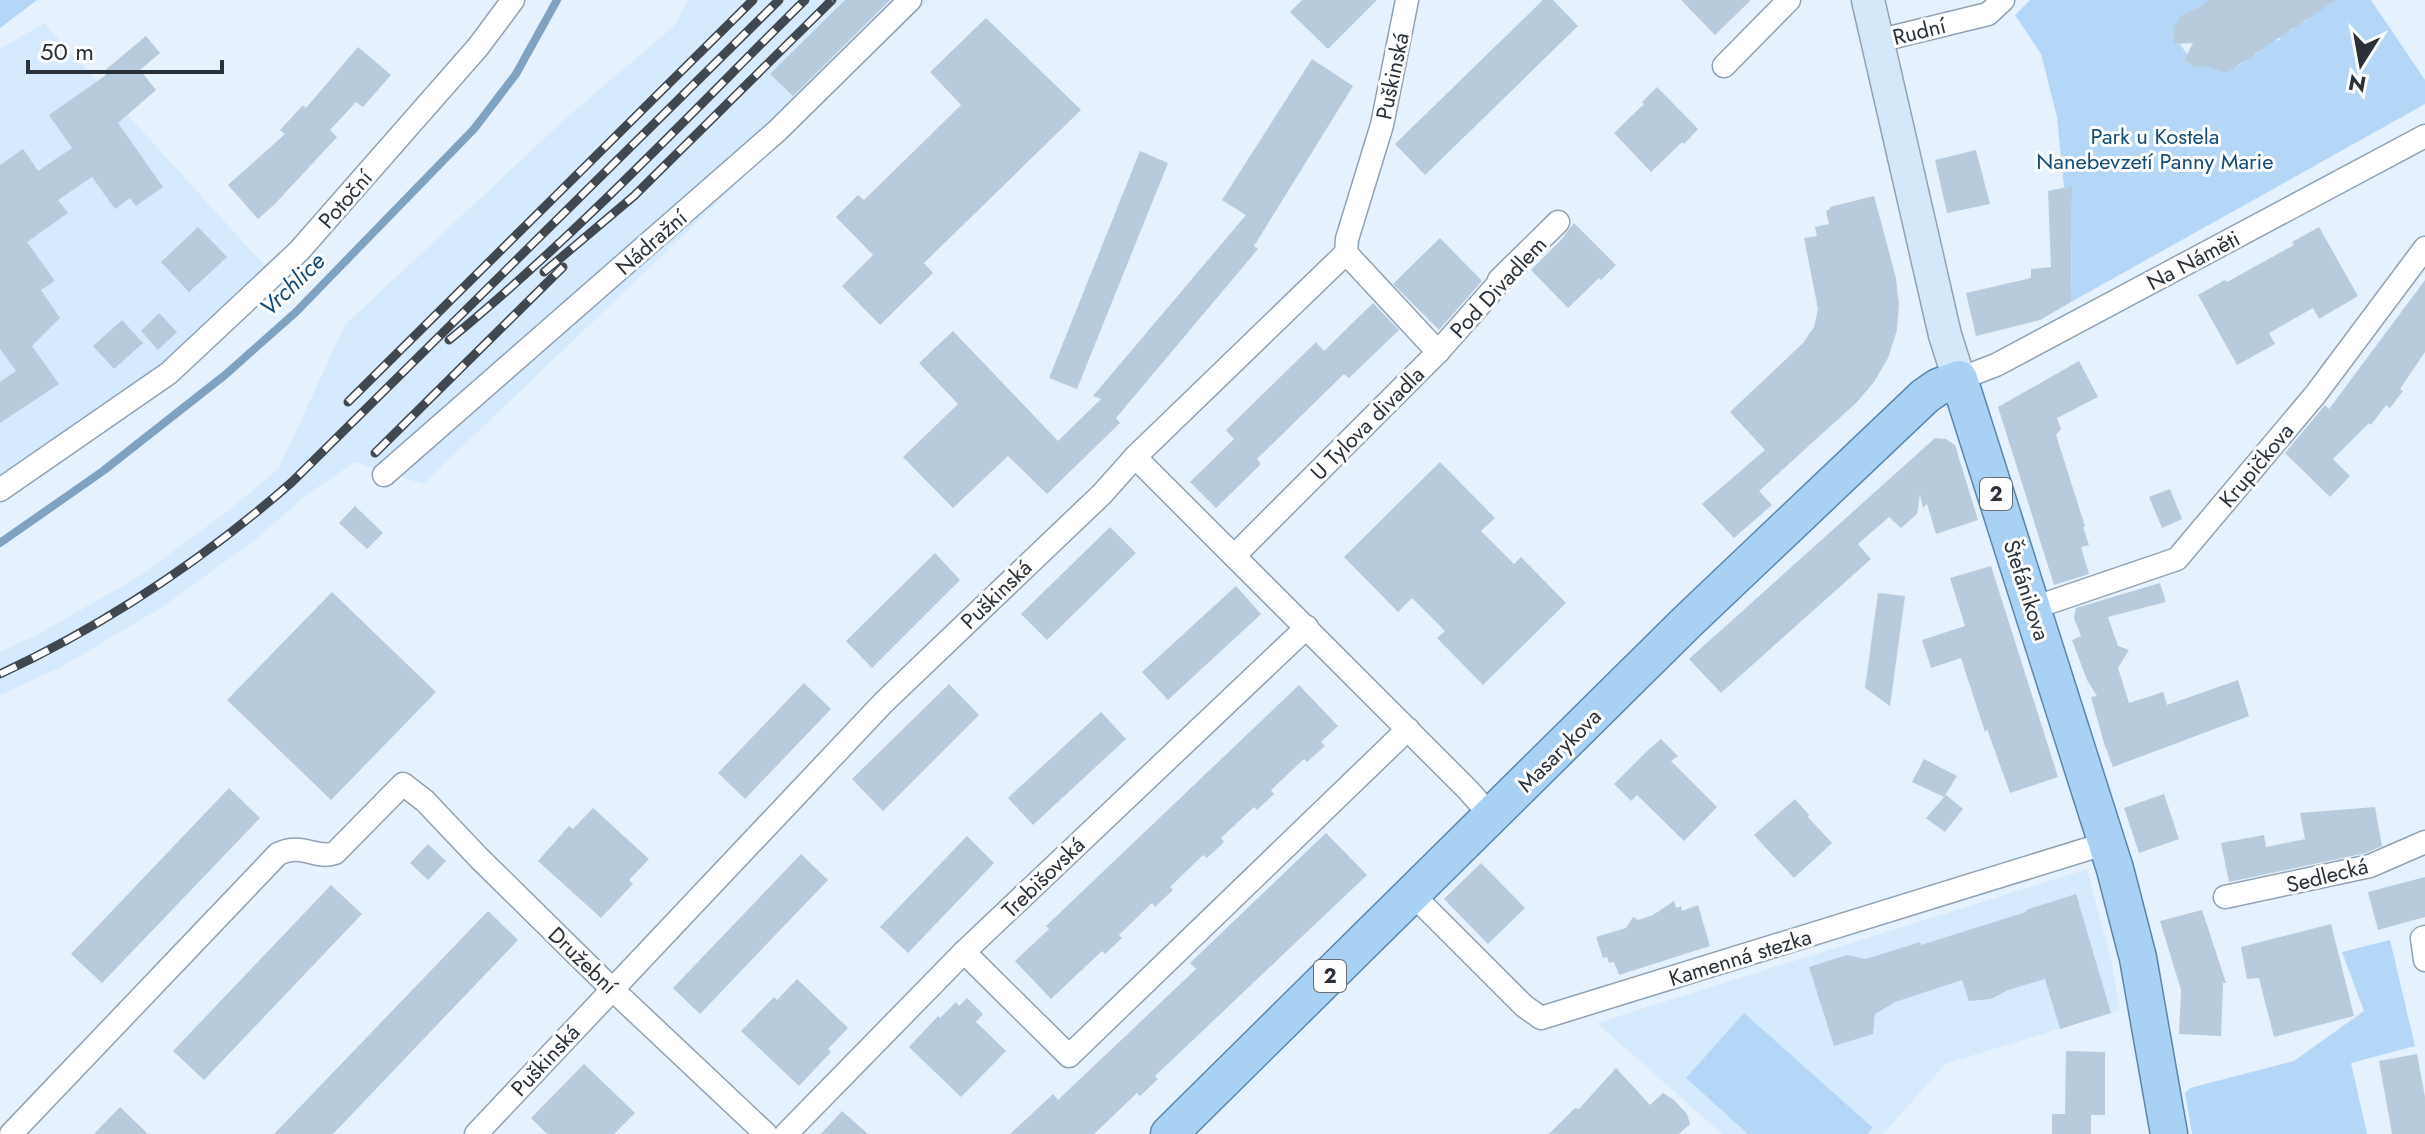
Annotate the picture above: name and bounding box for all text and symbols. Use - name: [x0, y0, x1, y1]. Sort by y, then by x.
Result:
- street label: Rudní: [1889, 9, 1950, 53]
- scale bar: [28, 24, 222, 74]
- north arrow: [2321, 24, 2401, 104]
- street label: Puškinská: [1367, 30, 1417, 122]
- text: 50 m: [40, 34, 94, 69]
- text: N: [2346, 66, 2369, 101]
- park label: Park u Kostela Nanebevzetí Panny Marie: [2036, 120, 2274, 177]
- street label: Potoční: [310, 162, 380, 235]
- street label: Nádražní: [608, 201, 695, 282]
- street label: Na Náměti: [2141, 222, 2245, 298]
- street label: Pod Divadlem: [1442, 229, 1554, 345]
- water label: Vrchlice: [251, 244, 333, 324]
- street label: U Tylova divadla: [1303, 359, 1431, 487]
- street label: Krupičkova: [2211, 416, 2301, 514]
- road number: 2: [1980, 478, 2012, 510]
- street label: Štefánikova: [1996, 536, 2058, 644]
- street label: Puškinská: [953, 552, 1039, 636]
- street label: Masarykova: [1510, 701, 1608, 799]
- street label: Trebišovská: [994, 829, 1092, 925]
- street label: Sedlecká: [2283, 849, 2371, 901]
- street label: Družební: [541, 919, 626, 1002]
- street label: Kamenná stezka: [1665, 920, 1815, 994]
- road number: 2: [1314, 960, 1346, 992]
- street label: Puškinská: [503, 1017, 587, 1103]

